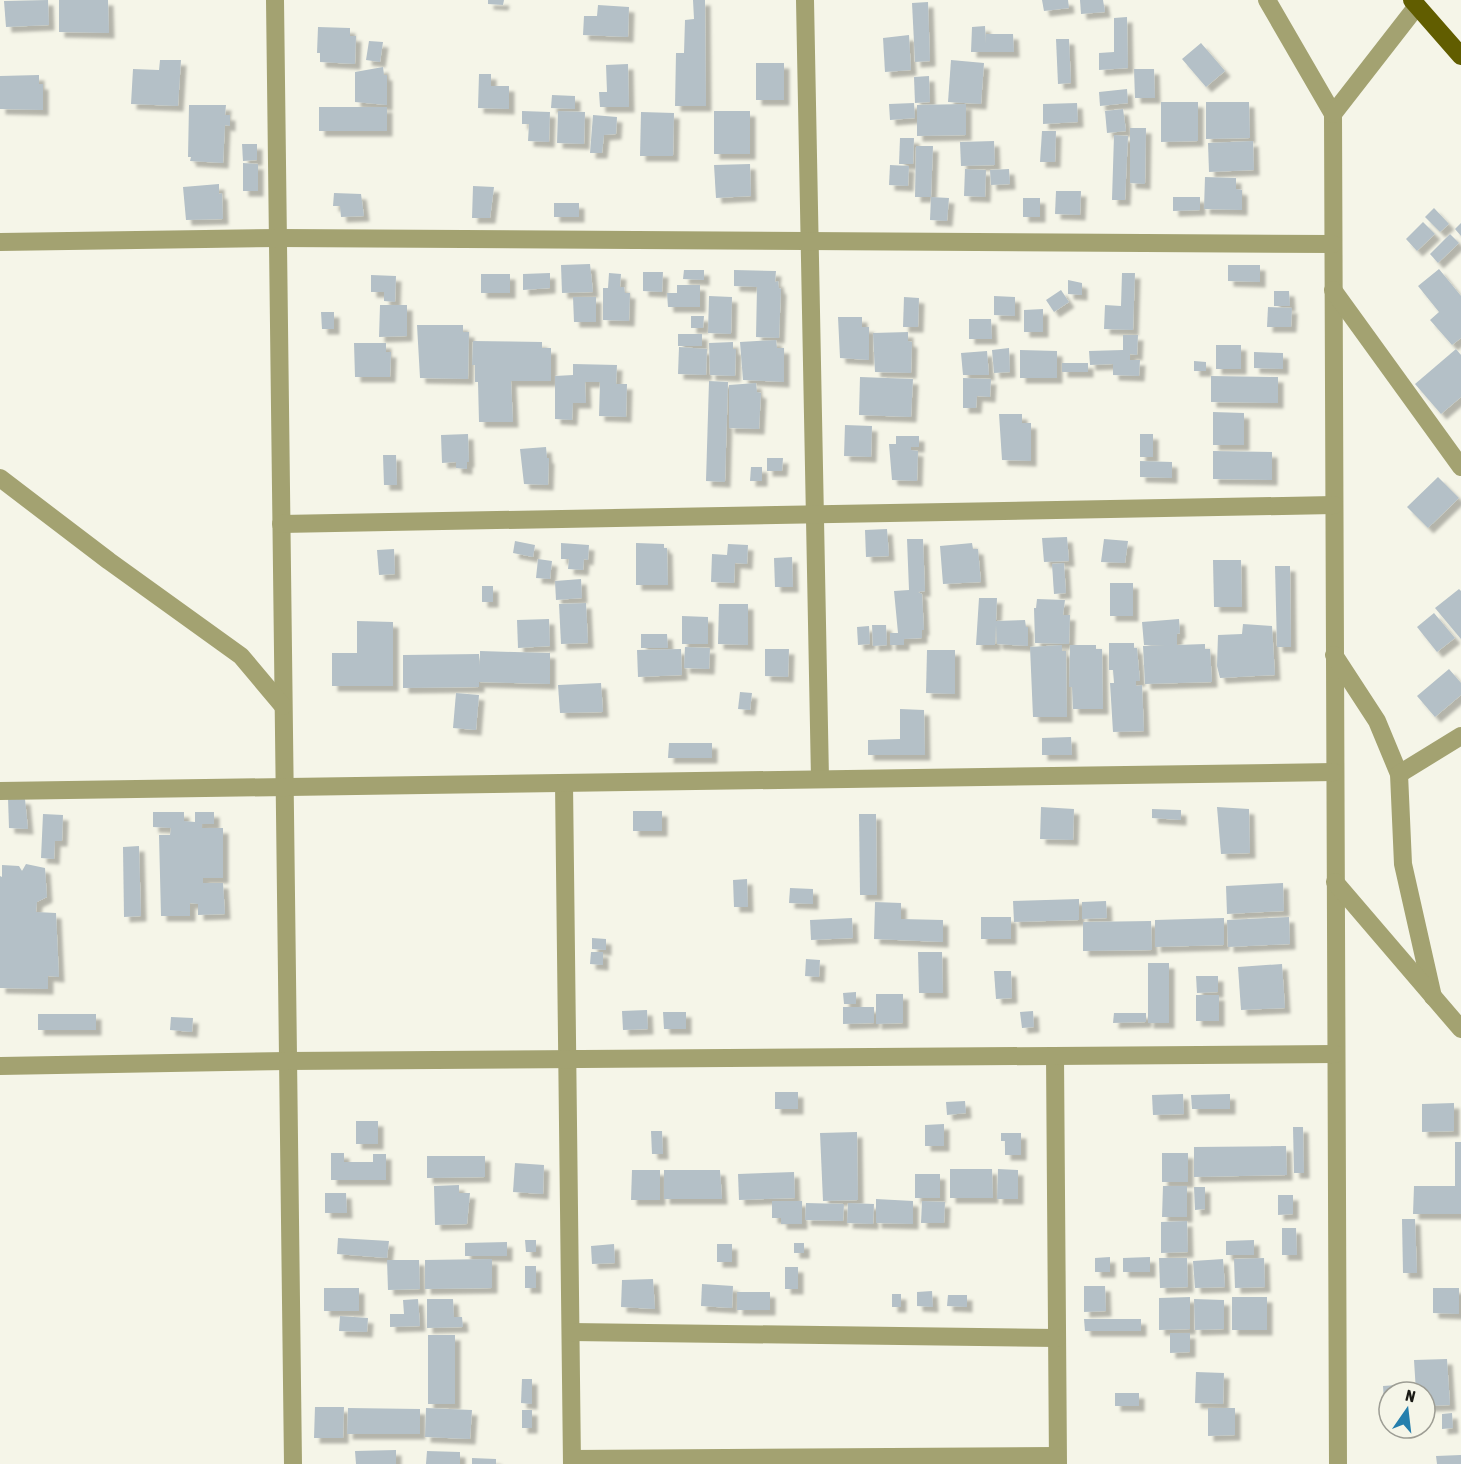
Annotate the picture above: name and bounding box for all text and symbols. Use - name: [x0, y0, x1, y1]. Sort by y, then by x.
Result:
- north arrow: [1377, 1380, 1437, 1440]
- text: N: [1404, 1386, 1417, 1405]

